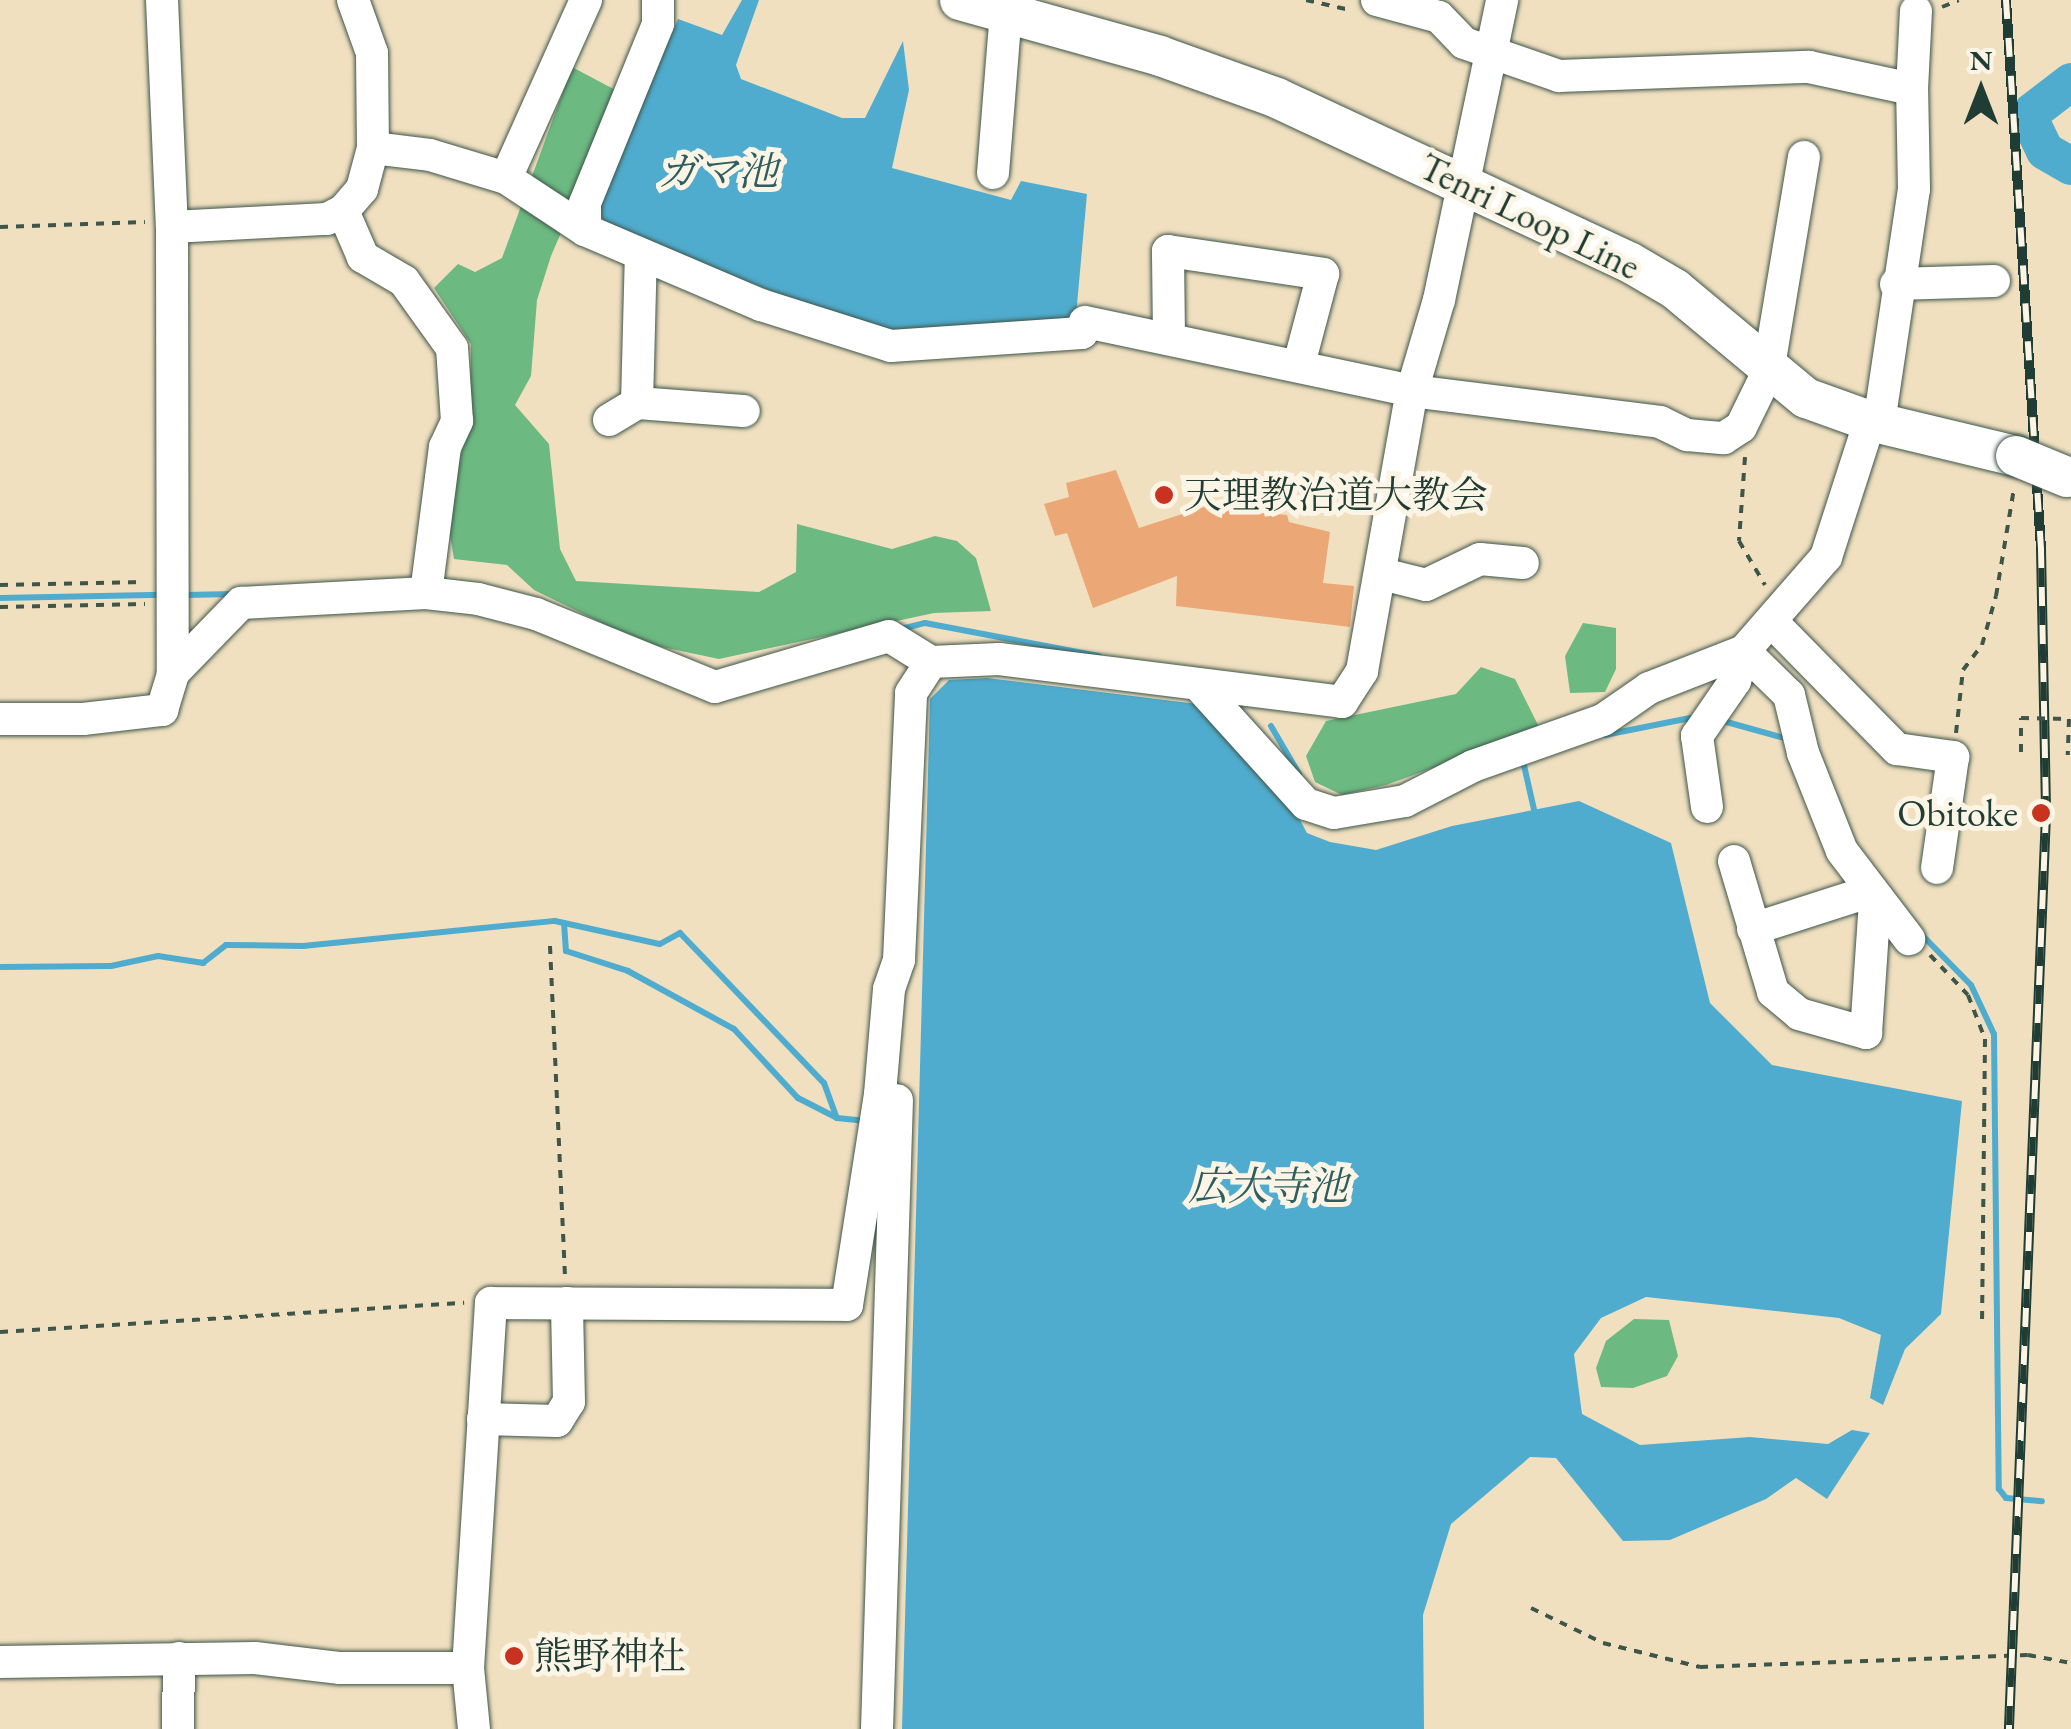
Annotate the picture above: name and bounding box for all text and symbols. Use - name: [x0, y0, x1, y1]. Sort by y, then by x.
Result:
- north arrow: [1931, 40, 2031, 140]
- text: N: [1970, 42, 1992, 78]
- street label: Tenri Loop Line: [1412, 143, 1648, 289]
- water label: ガマ池: [658, 147, 778, 195]
- place label: 天理教治道大教会: [1184, 472, 1488, 518]
- marker: 天理教治道大教会: [1153, 484, 1175, 506]
- place label: Obitoke: [1897, 790, 2018, 836]
- marker: Obitoke: [2028, 800, 2054, 826]
- water label: 広大寺池: [1188, 1162, 1348, 1210]
- place label: 熊野神社: [534, 1633, 686, 1679]
- marker: 熊野神社: [503, 1645, 525, 1667]

